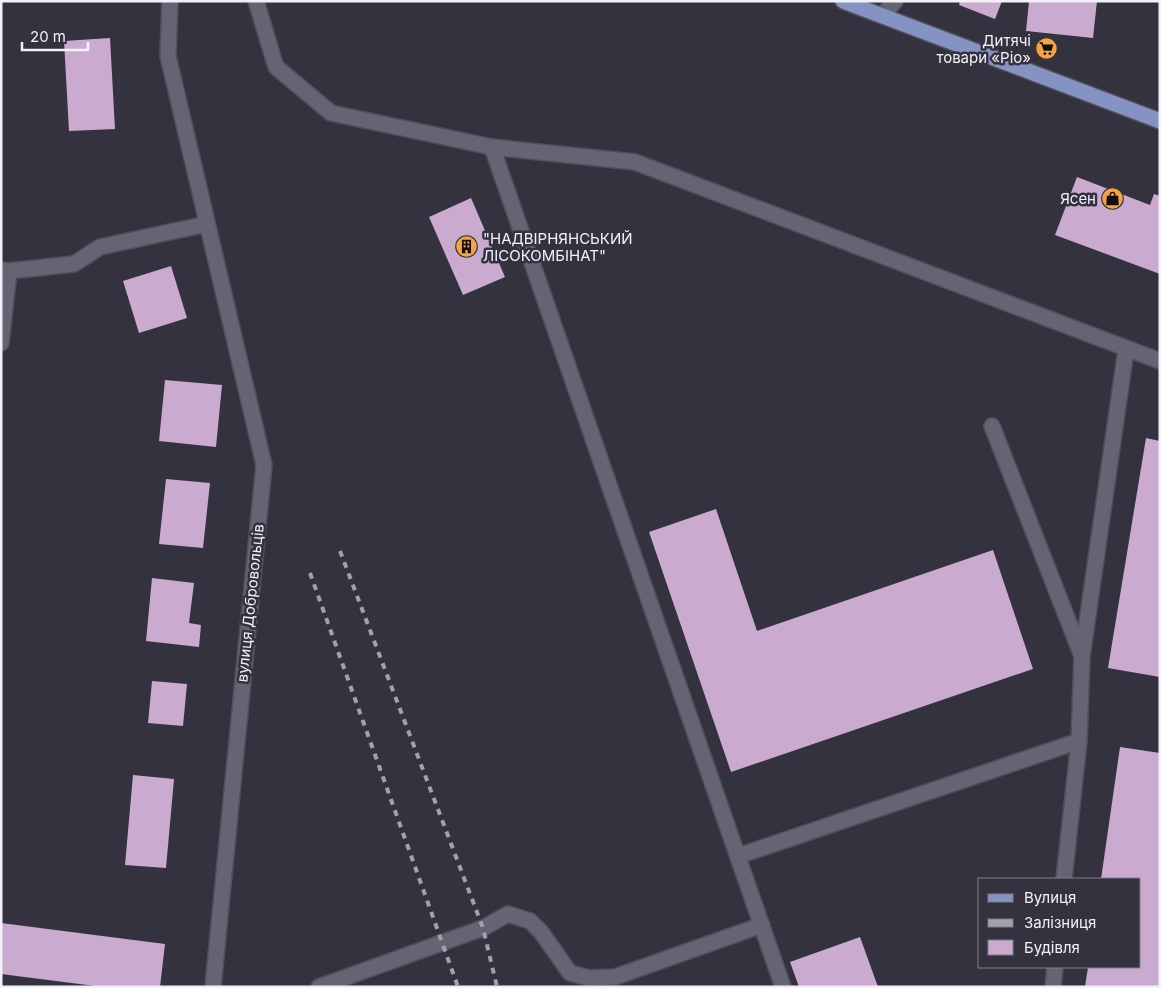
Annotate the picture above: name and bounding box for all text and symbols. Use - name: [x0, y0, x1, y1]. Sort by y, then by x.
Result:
- scale bar: [22, 20, 89, 52]
- text: 20 m: [30, 27, 66, 46]
- place label: Дитячі товари «Ріо»: [936, 31, 1031, 67]
- supermarket icon: Дитячі товари «Ріо»: [1035, 37, 1059, 61]
- shop icon: Ясен: [1100, 186, 1124, 210]
- place label: Ясен: [1060, 189, 1096, 208]
- place label: "НАДВІРНЯНСЬКИЙ ЛІСОКОМБІНАТ": [483, 229, 633, 265]
- building icon: "НАДВІРНЯНСЬКИЙ ЛІСОКОМБІНАТ": [455, 235, 479, 259]
- street label: вулиця Добровольців: [232, 523, 268, 683]
- legend: [978, 878, 1141, 968]
- text: Вулиця: [1024, 888, 1076, 907]
- text: Залізниця: [1024, 913, 1096, 932]
- text: Будівля: [1024, 938, 1080, 957]

